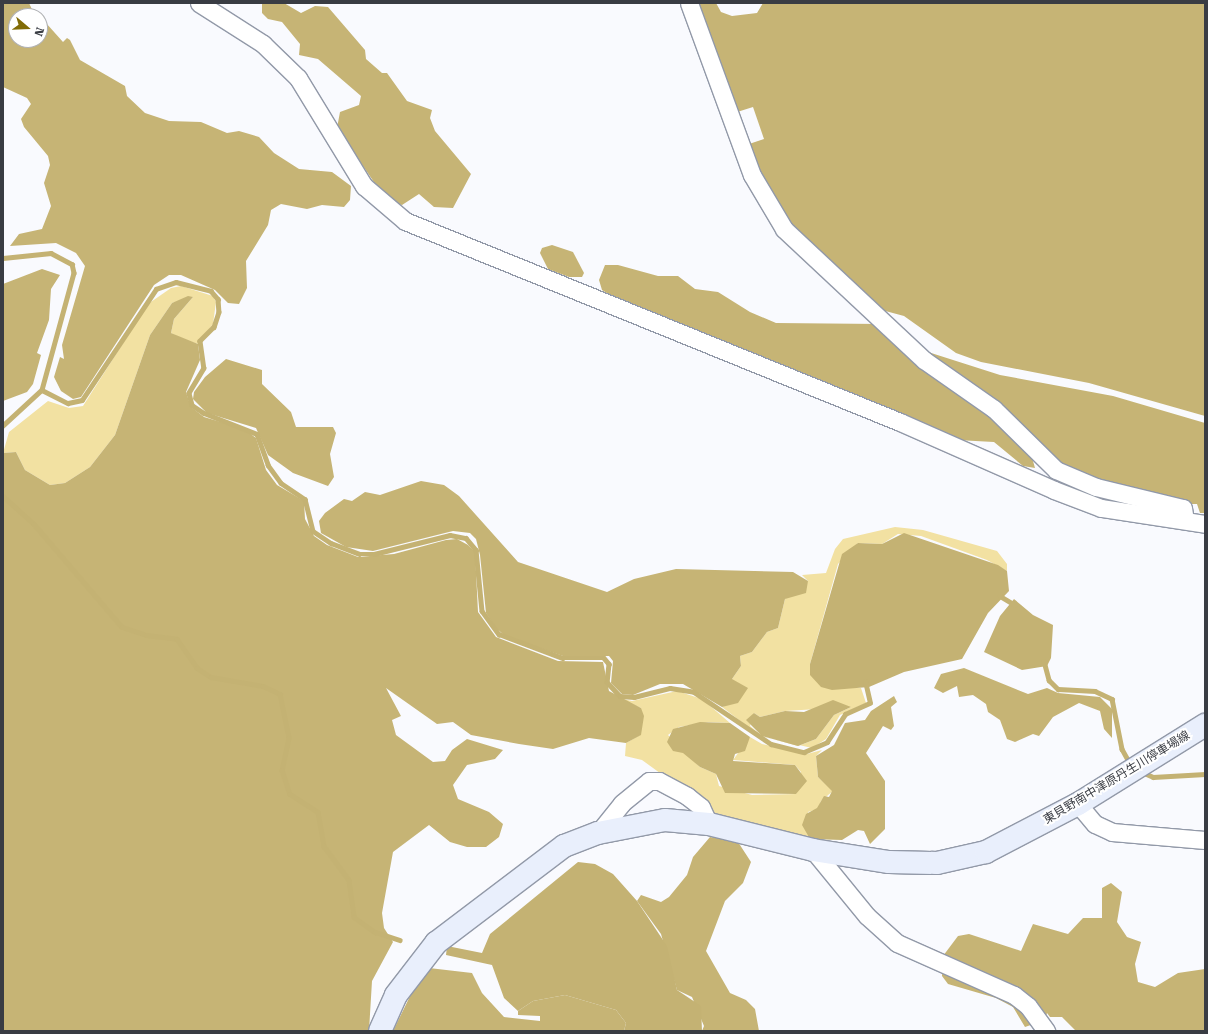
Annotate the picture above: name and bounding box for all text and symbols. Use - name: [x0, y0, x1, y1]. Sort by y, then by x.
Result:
- north arrow: [8, 8, 48, 48]
- text: N: [31, 26, 46, 38]
- street label: 東貝野南中津原丹生川停車場線: [1041, 729, 1193, 827]

